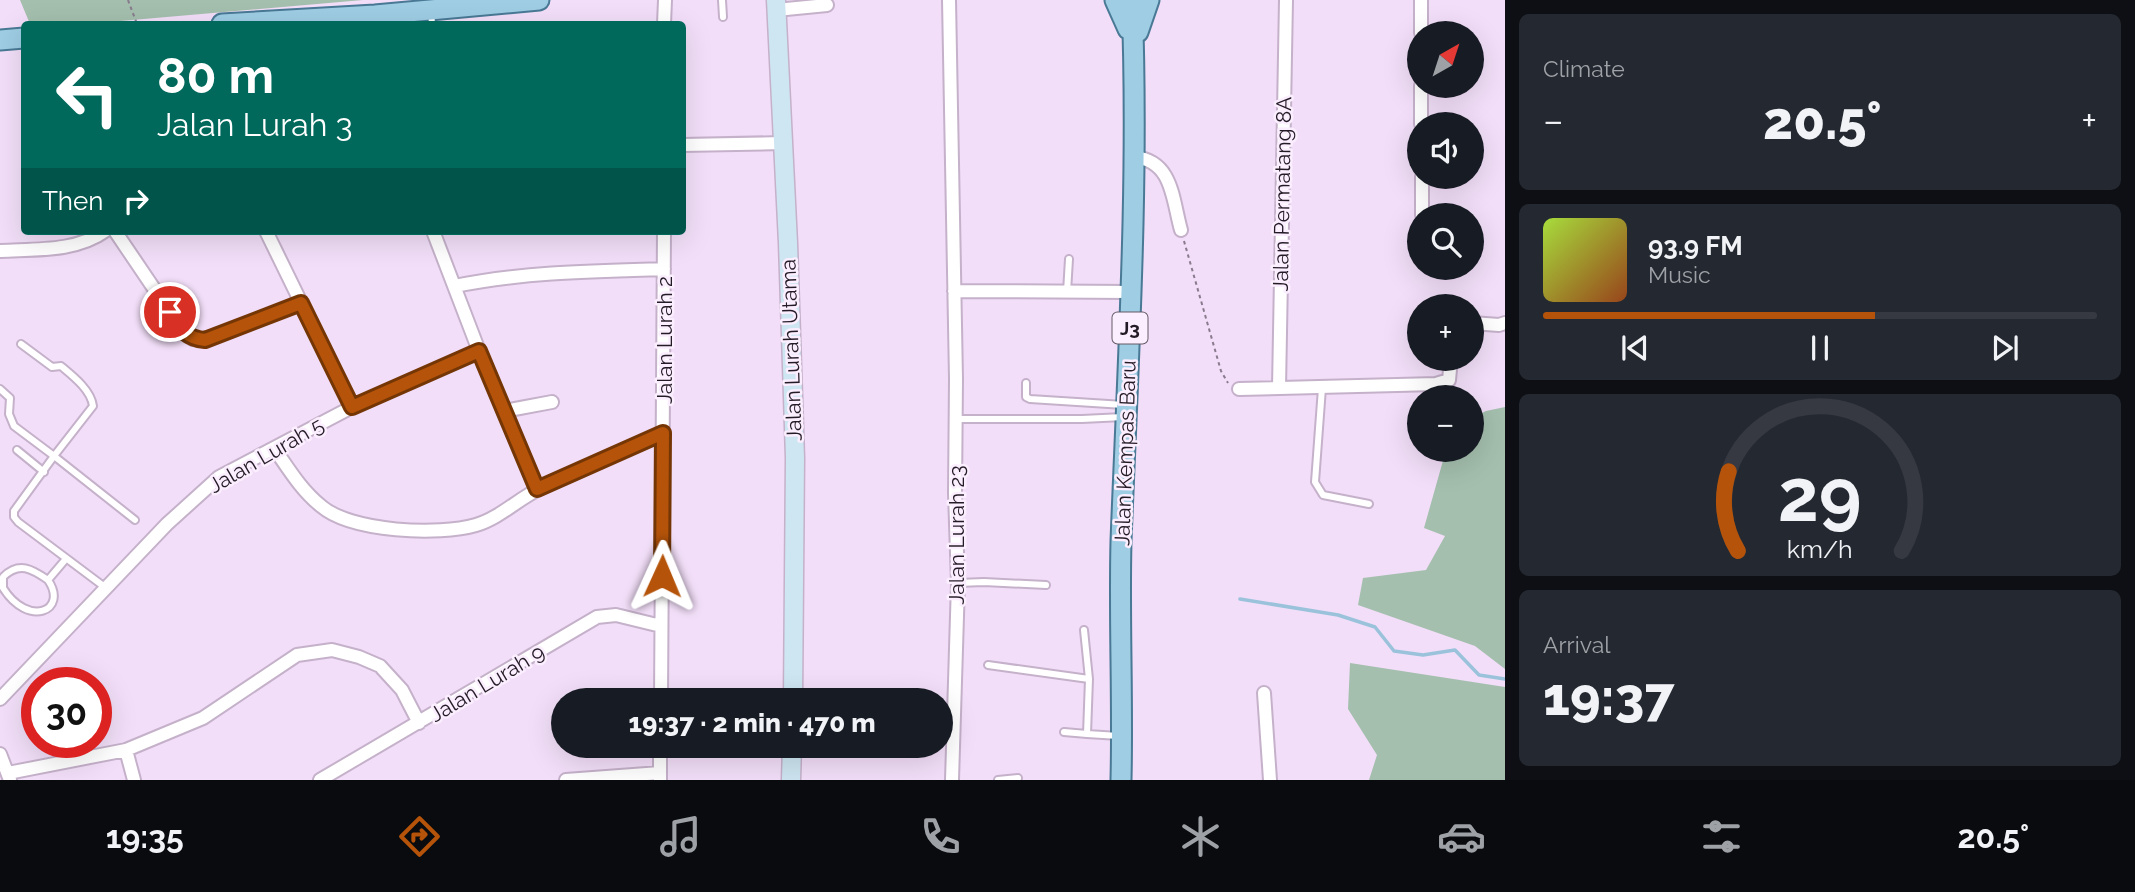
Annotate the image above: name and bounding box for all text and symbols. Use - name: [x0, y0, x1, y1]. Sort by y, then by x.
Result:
- north arrow: [1407, 21, 1484, 98]
- map controls: [1407, 21, 1484, 462]
- text: 80 m: [157, 47, 274, 104]
- icon: left: [42, 49, 133, 140]
- text: Climate: [1543, 55, 1625, 82]
- text: 20.5°: [1763, 90, 1882, 151]
- street label: Jalan Permatang 8A: [1268, 96, 1296, 292]
- text: −: [1543, 98, 1563, 143]
- text: +: [2081, 98, 2097, 143]
- text: Jalan Lurah 3: [157, 106, 353, 143]
- button: sound: [1407, 112, 1484, 189]
- icon: right: [117, 182, 155, 220]
- text: Then: [42, 186, 103, 216]
- button: search: [1407, 203, 1484, 280]
- text: 93.9 FM: [1648, 231, 1743, 261]
- street label: Jalan Lurah Utama: [775, 259, 807, 441]
- text: Music: [1648, 261, 1711, 288]
- street label: Jalan Lurah 2: [652, 276, 677, 404]
- pin: [140, 282, 200, 342]
- icon: arrive: [151, 293, 189, 331]
- button: +: [1407, 294, 1484, 371]
- road number: J3: [1112, 312, 1148, 344]
- icon: previous: [1616, 329, 1654, 367]
- icon: pause: [1801, 329, 1839, 367]
- icon: next: [1986, 329, 2024, 367]
- street label: Jalan Kempas Baru: [1109, 360, 1141, 546]
- button: −: [1407, 385, 1484, 462]
- street label: Jalan Lurah 5: [204, 412, 328, 498]
- text: 29: [1778, 453, 1862, 538]
- street label: Jalan Lurah 23: [944, 465, 969, 605]
- text: km/h: [1787, 534, 1853, 564]
- position arrow: [625, 539, 699, 613]
- text: Arrival: [1543, 631, 1610, 658]
- street label: Jalan Lurah 9: [425, 639, 549, 727]
- text: 19:37: [1543, 666, 1674, 727]
- speed limit sign: 30: [21, 667, 112, 758]
- text: 19:37 · 2 min · 470 m: [628, 708, 876, 738]
- icon: directions: [395, 812, 444, 861]
- icon: music: [656, 812, 705, 861]
- icon: phone: [916, 812, 965, 861]
- icon: climate: [1176, 812, 1225, 861]
- icon: car: [1437, 812, 1486, 861]
- icon: filters: [1697, 812, 1746, 861]
- text: 19:35: [106, 818, 184, 855]
- text: 20.5°: [1957, 818, 2029, 855]

